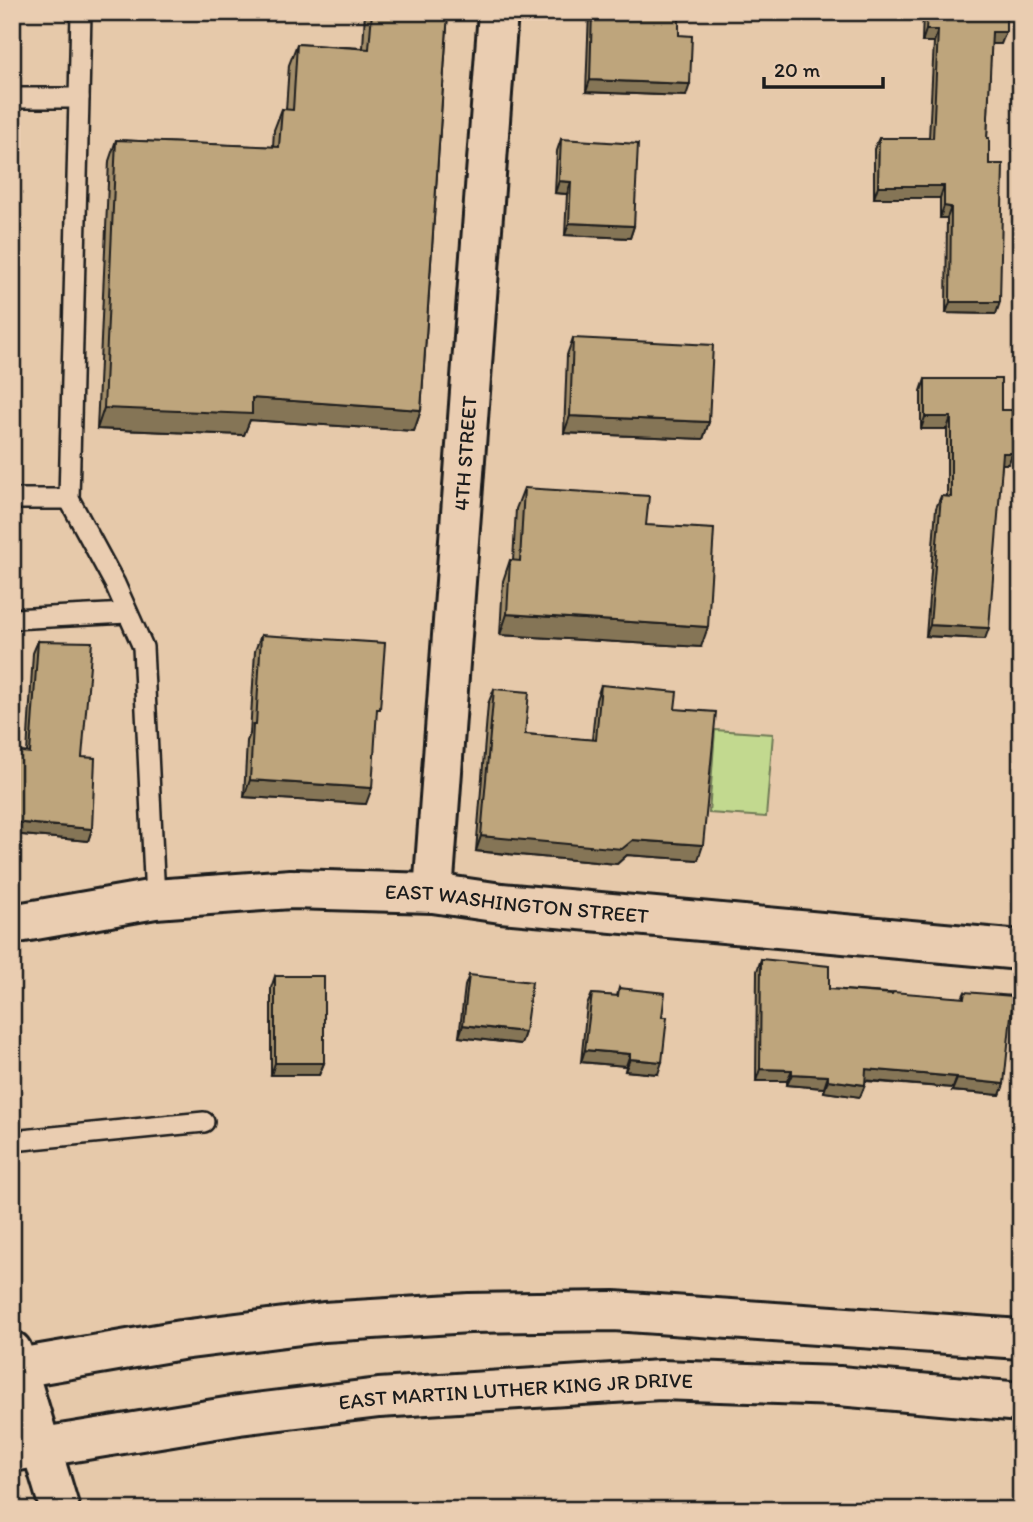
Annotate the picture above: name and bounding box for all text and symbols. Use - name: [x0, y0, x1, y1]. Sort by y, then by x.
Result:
- scale bar: [764, 46, 883, 90]
- text: 20 m: [774, 57, 821, 82]
- street label: 4TH STREET: [448, 394, 482, 512]
- street label: EAST WASHINGTON STREET: [385, 879, 650, 928]
- street label: EAST MARTIN LUTHER KING JR DRIVE: [337, 1367, 694, 1415]

